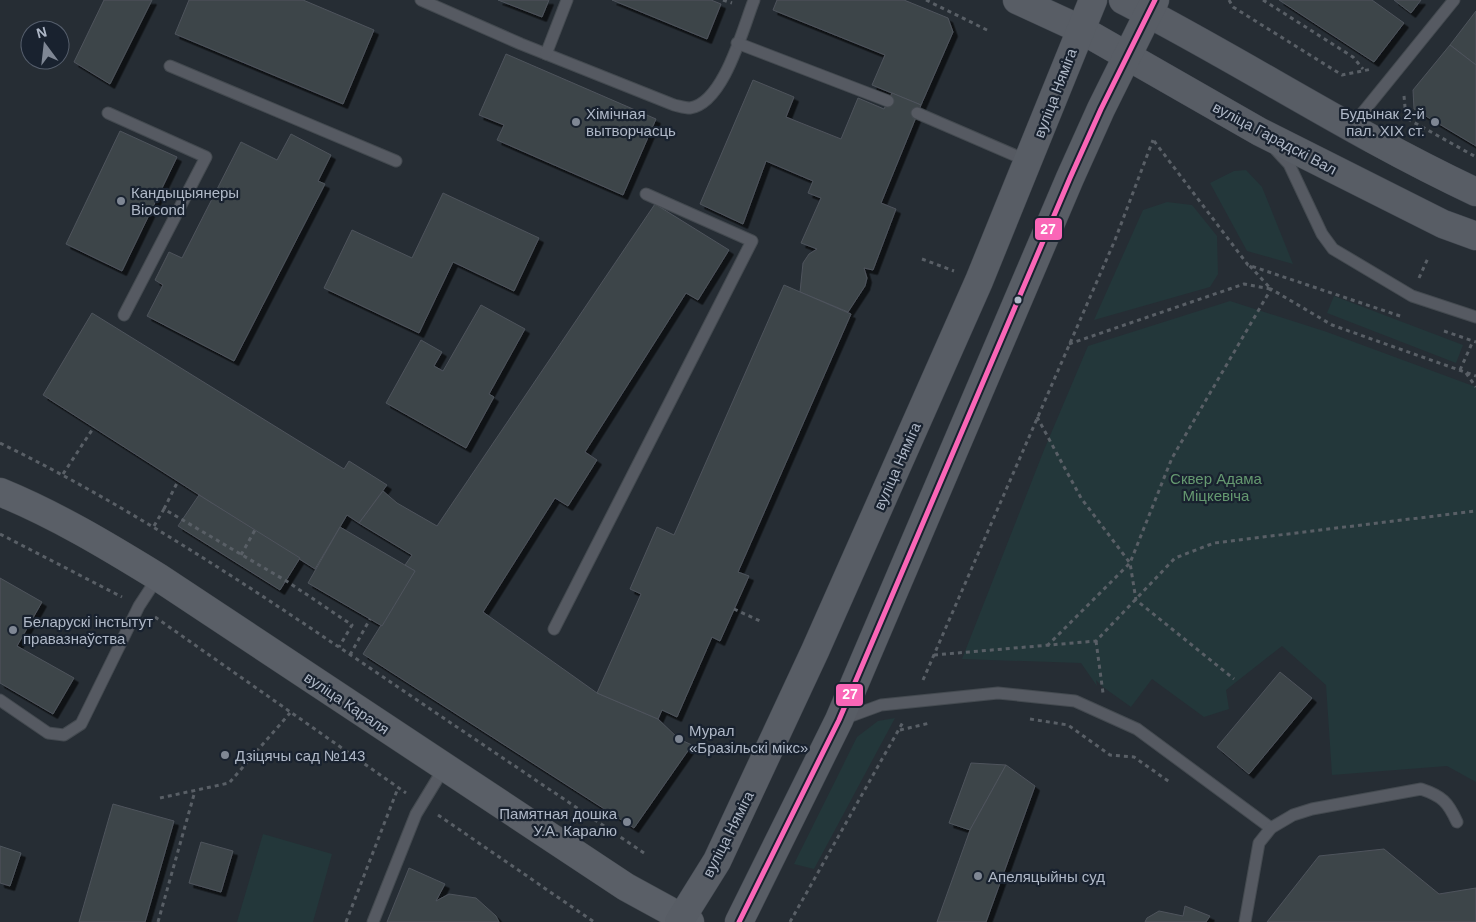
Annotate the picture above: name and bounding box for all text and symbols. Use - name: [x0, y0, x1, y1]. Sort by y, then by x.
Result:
- north arrow: [20, 20, 70, 70]
- text: N: [35, 23, 49, 41]
- street label: вуліца Няміга: [1030, 45, 1080, 140]
- street label: вуліца Гарадскі Вал: [1210, 98, 1340, 178]
- place label: Хімічная вытворчасць: [586, 105, 676, 139]
- place label: Будынак 2-й пал. ХІХ ст.: [1340, 105, 1425, 139]
- marker: Хімічная вытворчасць: [570, 116, 582, 128]
- marker: Будынак 2-й пал. ХІХ ст.: [1429, 116, 1441, 128]
- place label: Кандыцыянеры Biocond: [131, 184, 239, 218]
- marker: Кандыцыянеры Biocond: [115, 195, 127, 207]
- line badge: 27: [1034, 217, 1063, 241]
- text: 27: [1040, 221, 1056, 237]
- unlabelled marker: [1013, 295, 1023, 305]
- street label: вуліца Няміга: [870, 419, 924, 512]
- park label: Сквер Адама Міцкевіча: [1170, 470, 1263, 504]
- place label: Беларускі інстытут правазнаўства: [23, 613, 153, 647]
- marker: Беларускі інстытут правазнаўства: [7, 624, 19, 636]
- street label: вуліца Караля: [301, 668, 393, 738]
- line badge: 27: [835, 683, 864, 707]
- text: 27: [842, 686, 858, 702]
- place label: Мурал «Бразільскі мікс»: [689, 722, 808, 756]
- marker: Мурал «Бразільскі мікс»: [673, 733, 685, 745]
- place label: Дзіцячы сад №143: [235, 747, 365, 764]
- marker: Дзіцячы сад №143: [219, 749, 231, 761]
- street label: вуліца Няміга: [699, 788, 757, 880]
- place label: Памятная дошка У.А. Каралю: [499, 805, 618, 839]
- marker: Памятная дошка У.А. Каралю: [621, 816, 633, 828]
- place label: Апеляцыйны суд: [988, 868, 1105, 885]
- marker: Апеляцыйны суд: [972, 870, 984, 882]

